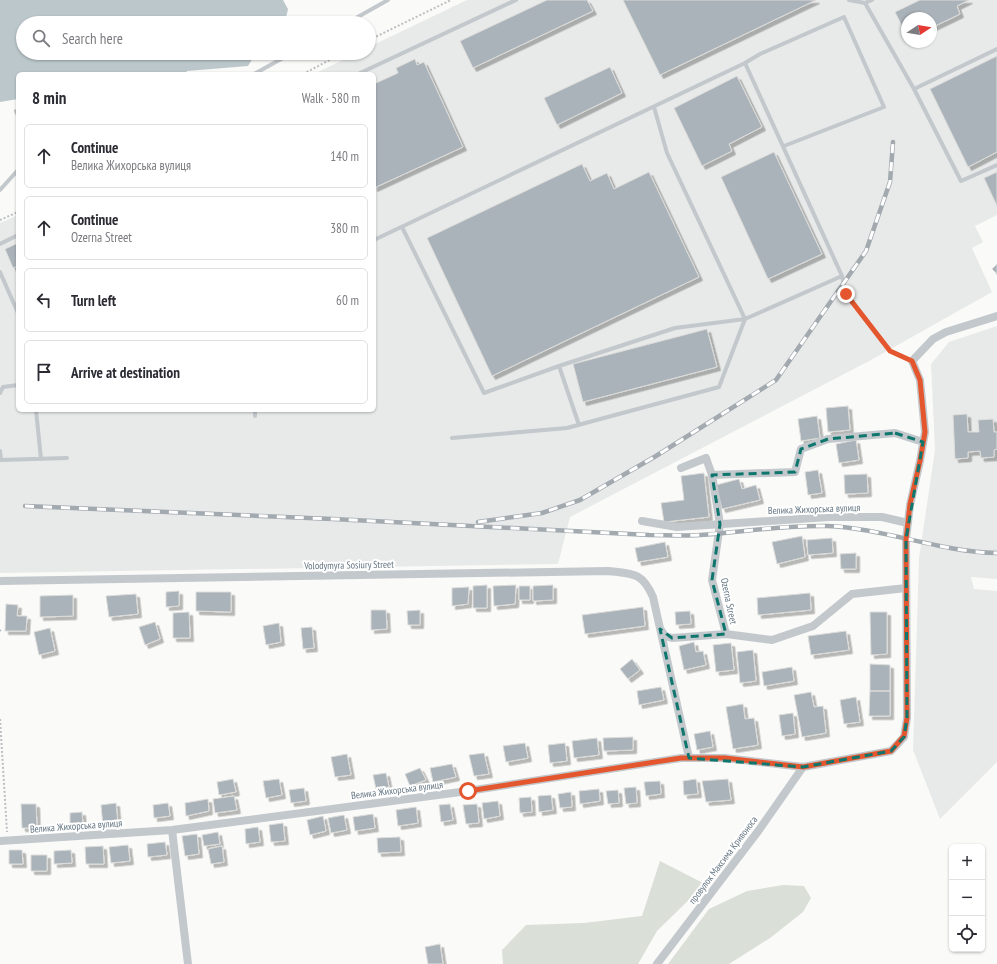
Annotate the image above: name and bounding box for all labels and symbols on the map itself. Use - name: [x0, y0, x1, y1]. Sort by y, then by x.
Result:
- north arrow: [901, 12, 937, 48]
- route end: [837, 285, 855, 303]
- street label: Велика Жихорська вулиця: [768, 501, 861, 517]
- street label: Volodymyra Sosiury Street: [303, 558, 394, 572]
- street label: Ozerna Street: [718, 577, 740, 626]
- street label: Велика Жихорська вулиця: [350, 778, 444, 802]
- route start: [459, 782, 477, 800]
- street label: провулок Максима Кривоноса: [686, 813, 760, 907]
- street label: Велика Жихорська вулиця: [29, 816, 123, 836]

